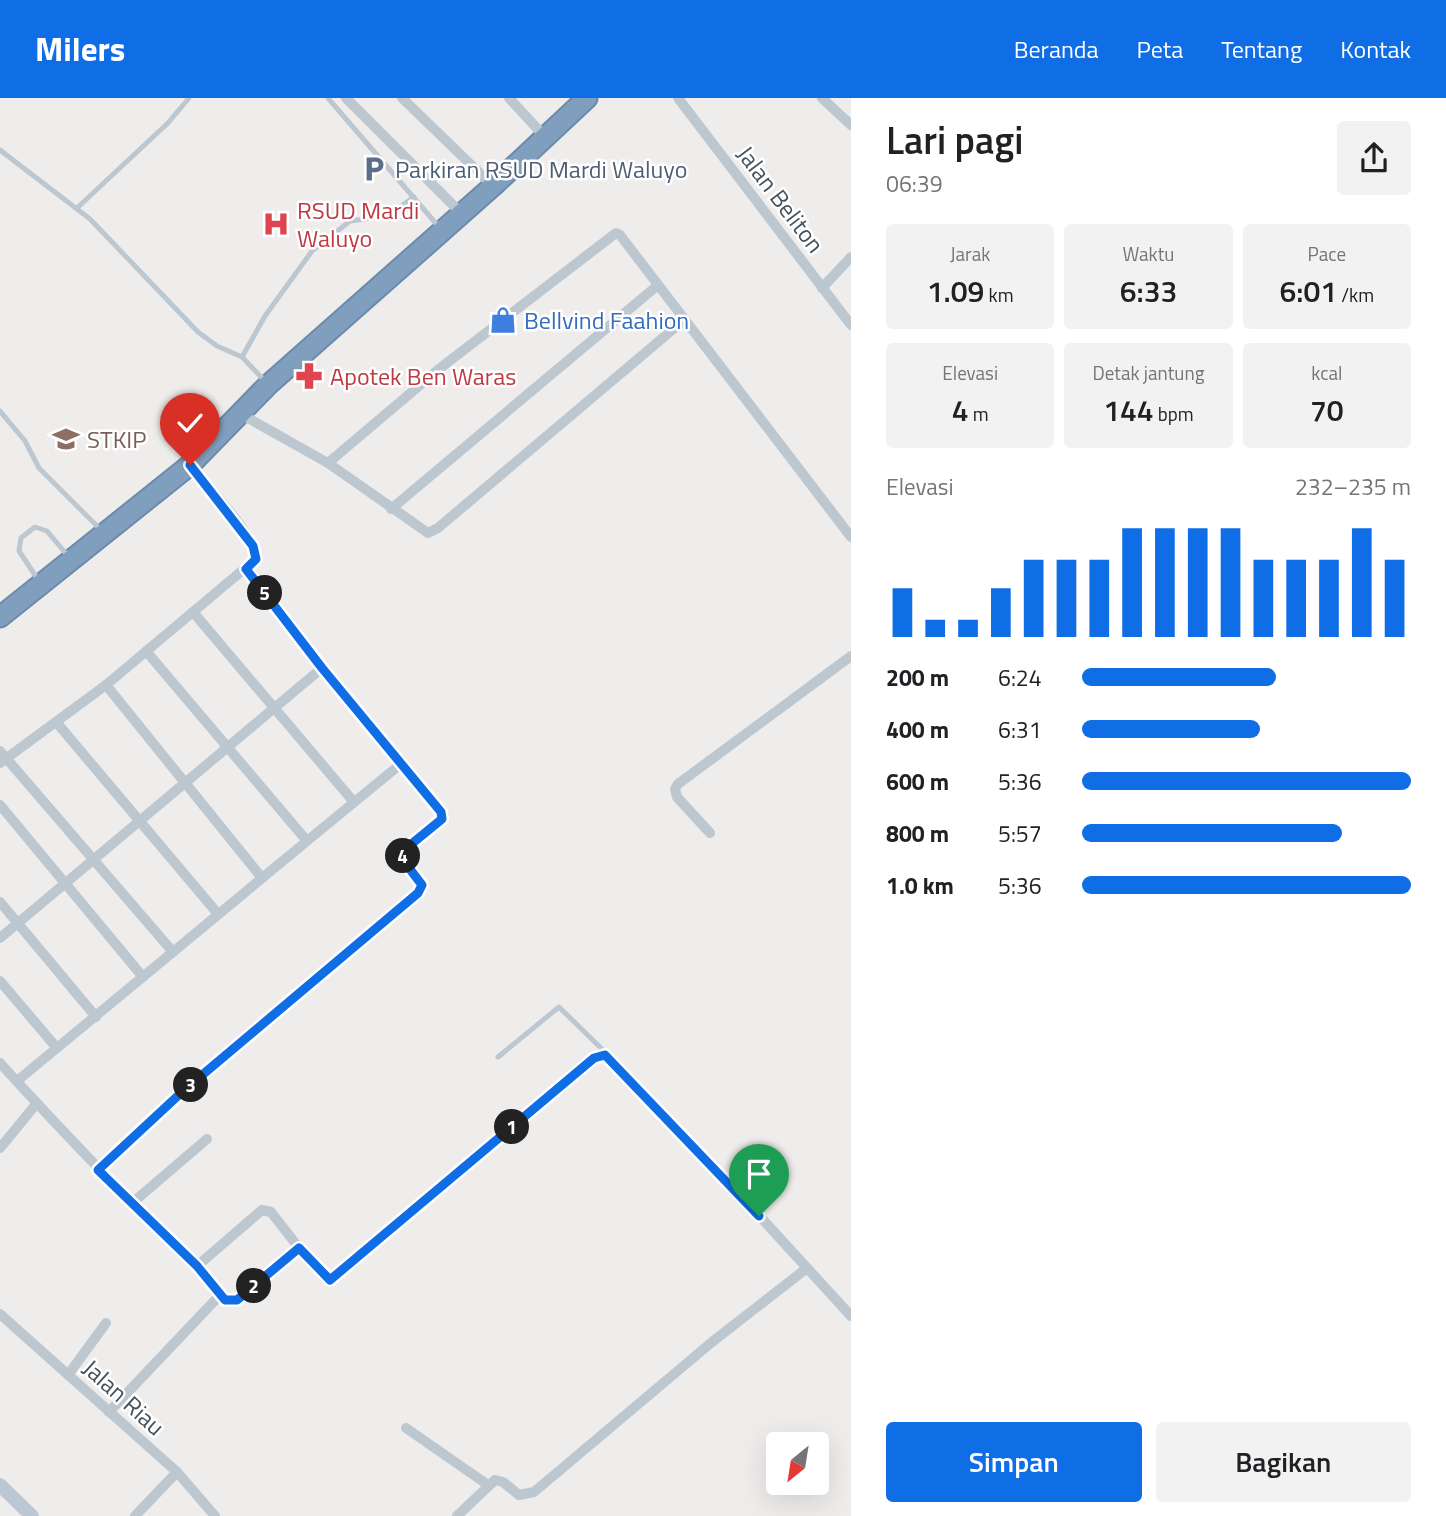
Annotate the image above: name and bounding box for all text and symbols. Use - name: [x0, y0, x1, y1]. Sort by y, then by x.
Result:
- text: Milers: [35, 24, 125, 74]
- text: Beranda: [1014, 31, 1099, 67]
- text: Peta: [1137, 31, 1183, 67]
- text: Tentang: [1221, 31, 1302, 67]
- text: Kontak: [1340, 31, 1411, 67]
- text: Lari pagi: [886, 111, 1023, 169]
- button: share: [1337, 121, 1411, 195]
- street label: Jalan Beliton: [729, 138, 833, 260]
- place label: Parkiran RSUD Mardi Waluyo: [395, 151, 687, 187]
- parking icon: Parkiran RSUD Mardi Waluyo: [359, 154, 389, 184]
- text: 06:39: [886, 166, 943, 201]
- place label: RSUD Mardi Waluyo: [297, 192, 419, 256]
- hospital icon: RSUD Mardi Waluyo: [261, 209, 291, 239]
- text: Jarak: [950, 239, 990, 268]
- text: Waktu: [1123, 239, 1174, 268]
- text: Pace: [1308, 239, 1346, 268]
- text: 1.09: [927, 268, 984, 314]
- text: 6:33: [1120, 268, 1177, 314]
- text: 6:01: [1280, 268, 1337, 314]
- text: km: [984, 280, 1014, 309]
- text: /km: [1337, 280, 1374, 309]
- place label: Bellvind Faahion: [524, 302, 689, 338]
- shop icon: Bellvind Faahion: [488, 305, 518, 335]
- place label: Apotek Ben Waras: [330, 358, 516, 394]
- text: Elevasi: [942, 358, 998, 387]
- text: Detak jantung: [1093, 358, 1204, 387]
- text: kcal: [1311, 358, 1342, 387]
- pharmacy icon: Apotek Ben Waras: [294, 361, 324, 391]
- text: 4: [952, 387, 969, 433]
- text: 144: [1103, 387, 1154, 433]
- text: 70: [1310, 387, 1344, 433]
- pin: [160, 393, 220, 465]
- text: m: [969, 399, 989, 428]
- text: bpm: [1154, 399, 1194, 428]
- icon: check: [171, 404, 209, 442]
- place label: STKIP: [87, 421, 146, 457]
- school or university icon: STKIP: [51, 424, 81, 454]
- text: Elevasi: [886, 469, 954, 504]
- text: 232–235 m: [1295, 469, 1411, 504]
- pin: 5: [247, 575, 282, 610]
- text: 5: [259, 578, 270, 607]
- text: 200 m: [886, 660, 949, 695]
- text: 6:24: [998, 660, 1042, 695]
- text: 400 m: [886, 712, 949, 747]
- text: 6:31: [998, 712, 1042, 747]
- text: 600 m: [886, 764, 949, 799]
- text: 5:36: [998, 764, 1042, 799]
- text: 800 m: [886, 816, 949, 851]
- text: 5:57: [998, 816, 1042, 851]
- pin: 4: [386, 838, 420, 874]
- text: 4: [397, 841, 408, 870]
- text: 1.0 km: [886, 868, 954, 903]
- text: 5:36: [998, 868, 1042, 903]
- pin: 3: [174, 1068, 208, 1102]
- text: 3: [185, 1070, 196, 1099]
- pin: 1: [494, 1110, 530, 1144]
- text: 1: [506, 1112, 517, 1141]
- pin: [729, 1144, 789, 1216]
- icon: arrive: [740, 1155, 778, 1193]
- pin: 2: [236, 1268, 272, 1304]
- text: 2: [248, 1271, 259, 1300]
- street label: Jalan Riau: [75, 1350, 173, 1444]
- button: Simpan: [886, 1422, 1142, 1502]
- button: Bagikan: [1156, 1422, 1411, 1502]
- north arrow: [766, 1432, 830, 1494]
- map controls: [766, 1432, 829, 1495]

